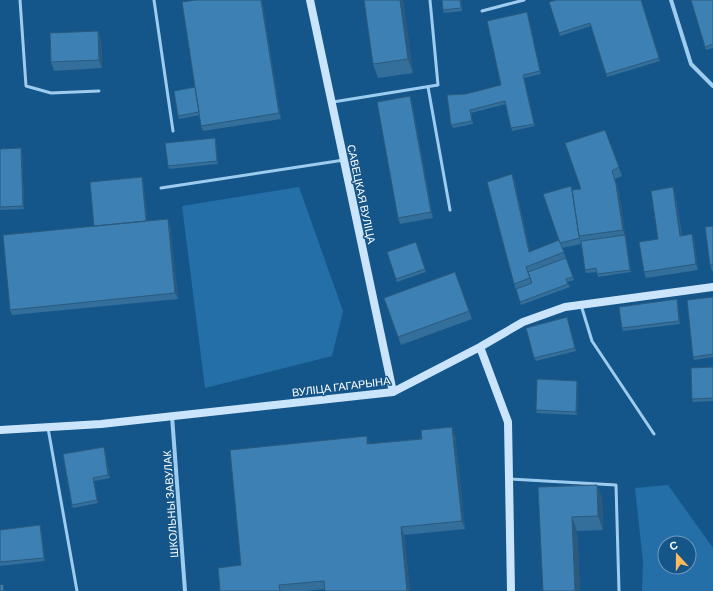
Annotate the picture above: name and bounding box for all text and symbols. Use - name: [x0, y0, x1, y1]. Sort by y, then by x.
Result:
- street label: САВЕЦКАЯ ВУЛІЦА: [345, 143, 379, 245]
- street label: ВУЛІЦА ГАГАРЫНА: [291, 373, 392, 398]
- street label: ШКОЛЬНЫ ЗАВУЛАК: [160, 449, 180, 558]
- north arrow: [657, 535, 697, 575]
- text: С: [667, 538, 679, 553]

